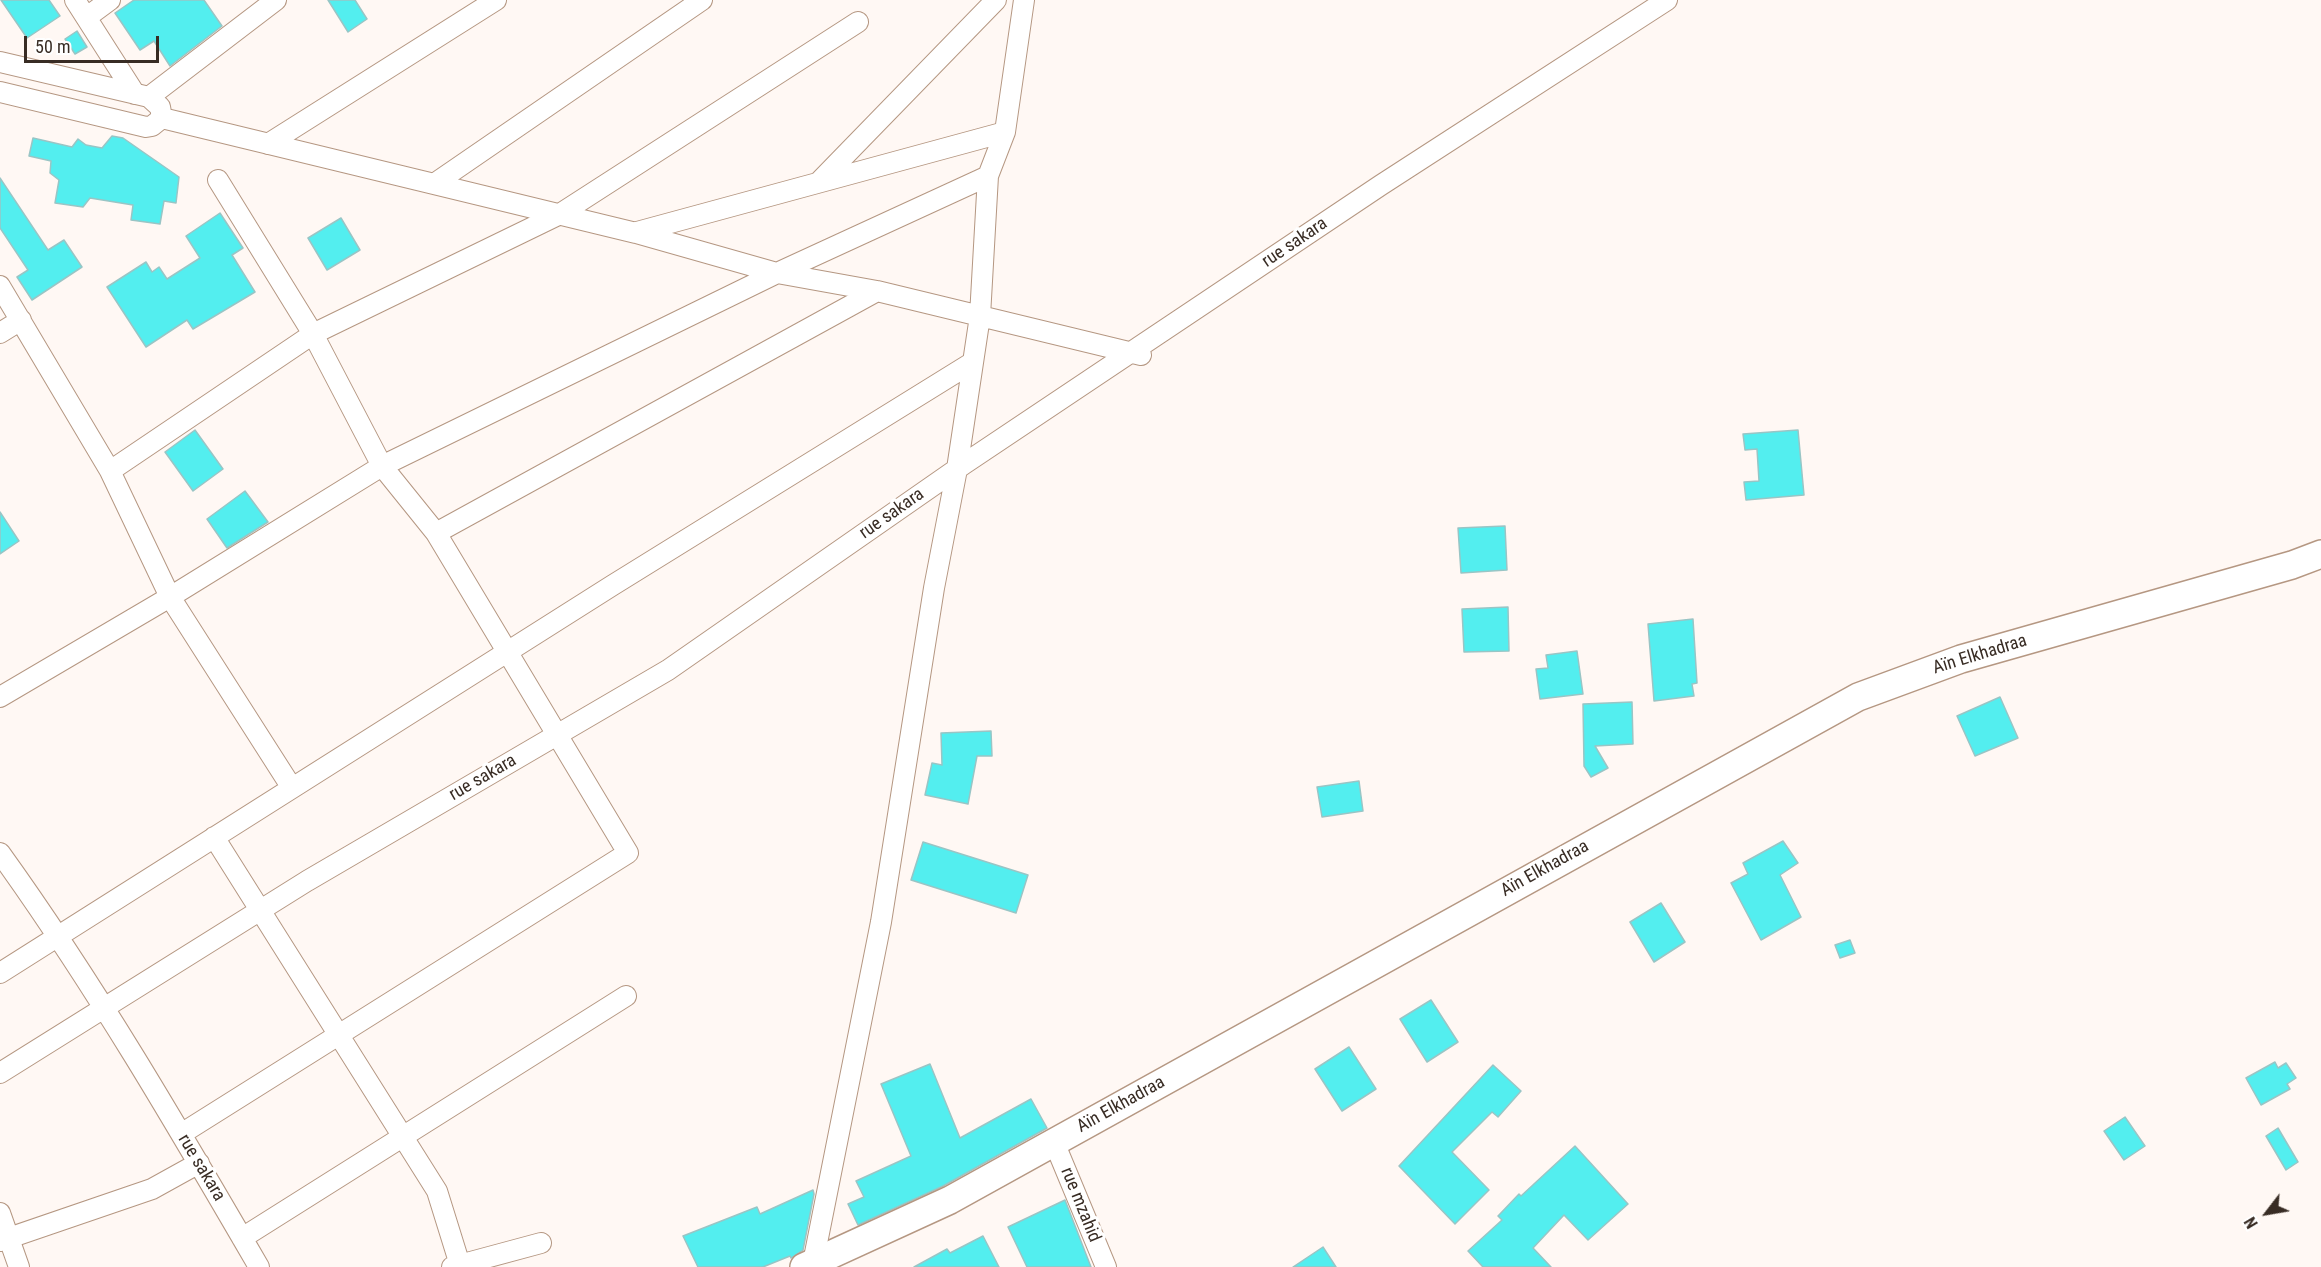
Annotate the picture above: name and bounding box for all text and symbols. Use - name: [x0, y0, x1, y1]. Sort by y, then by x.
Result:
- scale bar: [27, 24, 162, 62]
- text: 50 m: [35, 36, 70, 57]
- street label: rue sakara: [1258, 213, 1332, 273]
- street label: rue sakara: [855, 484, 929, 544]
- street label: Aïn Elkhadraa: [1930, 630, 2030, 680]
- street label: rue sakara: [446, 750, 520, 806]
- street label: Aïn Elkhadraa: [1497, 836, 1593, 902]
- street label: Aïn Elkhadraa: [1073, 1072, 1169, 1138]
- street label: rue sakara: [173, 1131, 229, 1205]
- street label: rue mzahid: [1055, 1165, 1105, 1245]
- north arrow: [2237, 1183, 2297, 1243]
- text: N: [2240, 1213, 2262, 1232]

